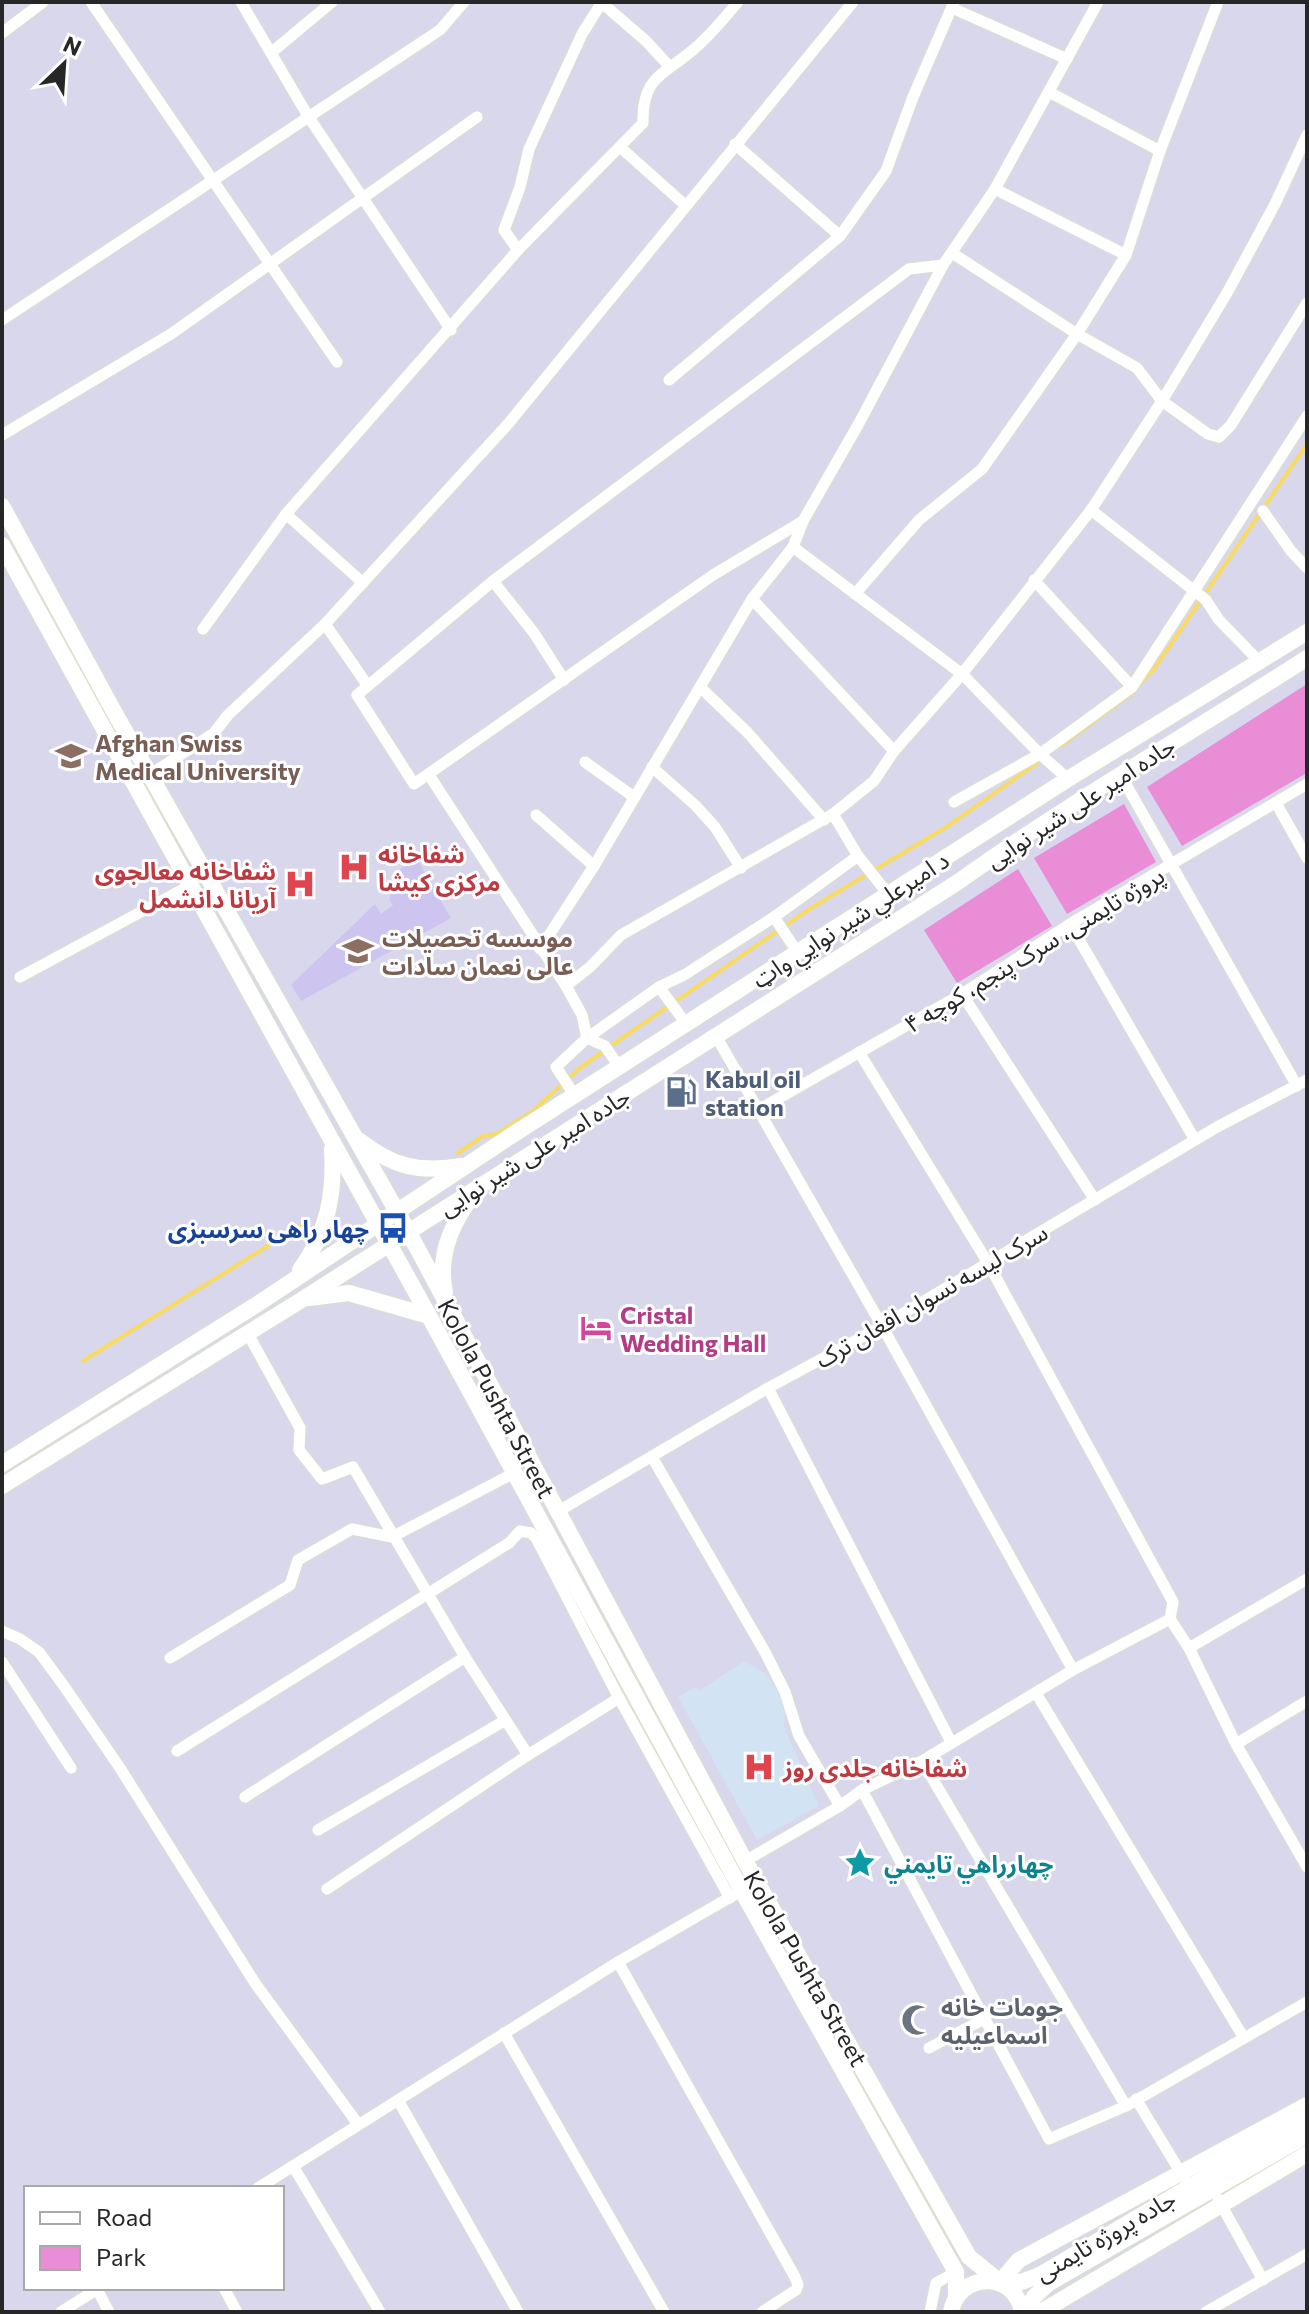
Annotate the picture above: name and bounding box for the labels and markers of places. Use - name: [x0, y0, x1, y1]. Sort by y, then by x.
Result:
- place label: Afghan Swiss Medical University: [95, 728, 301, 785]
- school or university icon: Afghan Swiss Medical University: [54, 739, 88, 773]
- place label: شفاخانه مرکزی کیشا: [378, 839, 501, 897]
- hospital icon: شفاخانه مرکزی کیشا: [337, 850, 371, 884]
- place label: شفاخانه معالجوی آریانا دانشمل: [95, 856, 277, 914]
- hospital icon: شفاخانه معالجوی آریانا دانشمل: [283, 867, 317, 901]
- place label: موسسه تحصیلات عالی نعمان سادات: [382, 923, 574, 981]
- school or university icon: موسسه تحصیلات عالی نعمان سادات: [341, 934, 375, 968]
- place label: Kabul oil station: [705, 1064, 801, 1121]
- fuel station icon: Kabul oil station: [664, 1075, 698, 1109]
- bus stop icon: چهار راهی سرسبزی: [376, 1211, 410, 1245]
- place label: چهار راهی سرسبزی: [168, 1214, 369, 1245]
- place label: Cristal Wedding Hall: [620, 1300, 766, 1357]
- hotel icon: Cristal Wedding Hall: [579, 1311, 613, 1345]
- hospital icon: شفاخانه جلدی روز: [742, 1750, 776, 1784]
- place label: شفاخانه جلدی روز: [782, 1753, 967, 1783]
- place icon: چهارراهي تايمني: [843, 1846, 877, 1880]
- place label: چهارراهي تايمني: [884, 1849, 1053, 1884]
- place label: جومات خانه اسماعيليه: [941, 1992, 1063, 2050]
- mosque icon: جومات خانه اسماعيليه: [900, 2003, 934, 2037]

